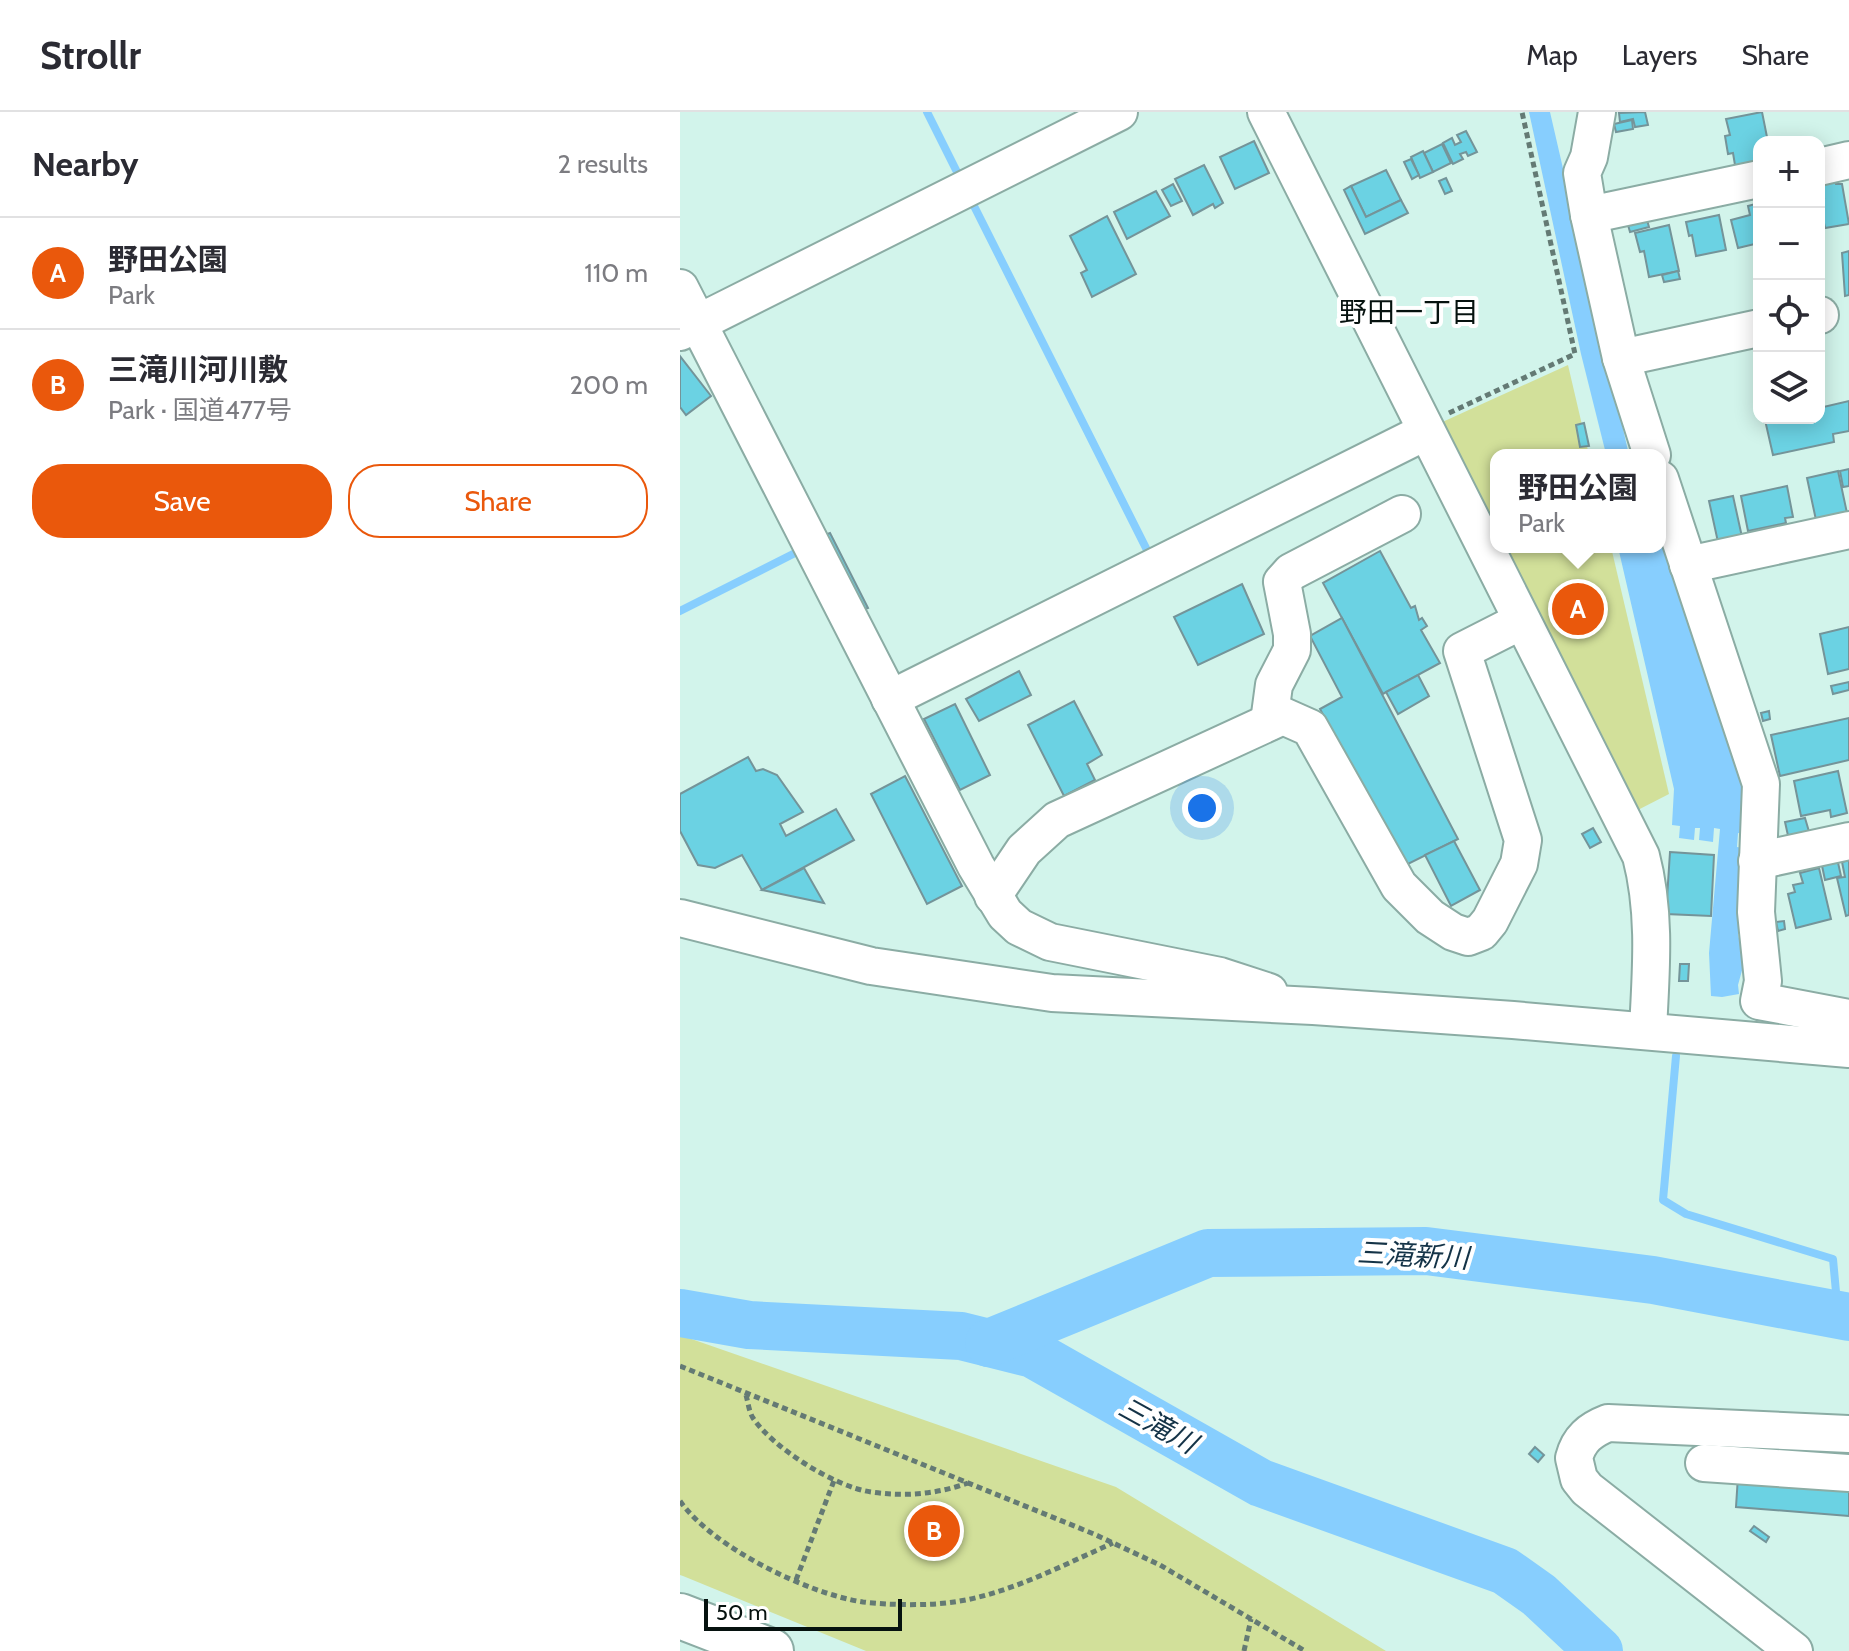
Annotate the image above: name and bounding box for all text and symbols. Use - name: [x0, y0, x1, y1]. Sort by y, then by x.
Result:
- text: Strollr: [40, 32, 141, 79]
- text: Map: [1526, 38, 1578, 72]
- text: Layers: [1622, 38, 1697, 72]
- text: Share: [1741, 38, 1809, 72]
- map controls: [1753, 136, 1825, 424]
- button: +: [1753, 136, 1825, 208]
- text: Nearby: [32, 143, 139, 185]
- text: 2 results: [557, 148, 648, 180]
- button: −: [1753, 208, 1825, 280]
- text: 野田公園: [108, 241, 228, 278]
- text: A: [50, 257, 66, 289]
- text: 110 m: [584, 257, 648, 289]
- text: Park: [108, 279, 155, 311]
- button: locate: [1753, 280, 1825, 352]
- district label: 野田一丁目: [1339, 295, 1479, 329]
- text: 三滝川河川敷: [108, 351, 288, 388]
- button: layers: [1753, 352, 1825, 424]
- text: B: [50, 369, 66, 401]
- text: 200 m: [569, 369, 648, 401]
- text: Park · 国道477号: [108, 394, 292, 426]
- popup: [1490, 449, 1666, 553]
- button: Save: [32, 464, 332, 538]
- button: Share: [348, 464, 648, 538]
- text: 野田公園: [1518, 469, 1638, 506]
- text: Park: [1518, 507, 1565, 539]
- pin: A: [1552, 579, 1604, 639]
- your location: [1182, 788, 1222, 828]
- water label: 三滝新川: [1356, 1235, 1473, 1275]
- water label: 三滝川: [1113, 1390, 1206, 1462]
- pin: B: [908, 1501, 960, 1561]
- scale bar: [704, 1595, 902, 1631]
- text: 50 m: [716, 1599, 768, 1626]

